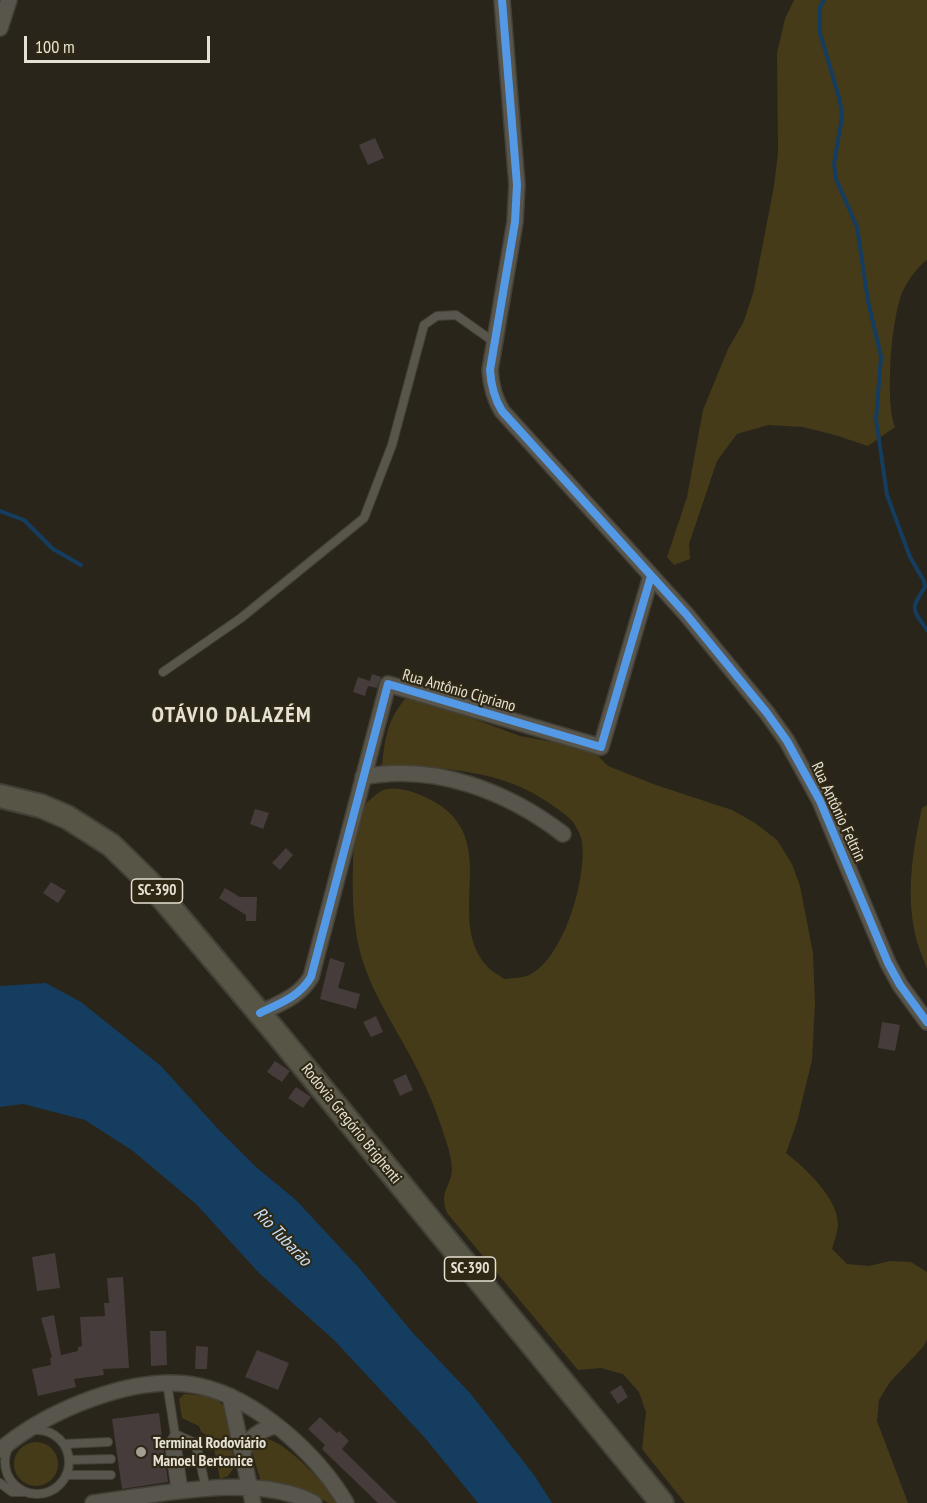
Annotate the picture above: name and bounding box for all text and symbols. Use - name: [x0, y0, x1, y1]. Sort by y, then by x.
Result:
- scale bar: [27, 24, 213, 62]
- text: 100 m: [35, 35, 75, 58]
- street label: Rua Antônio Cipriano: [400, 666, 518, 716]
- district label: OTÁVIO DALAZÉM: [152, 703, 312, 729]
- street label: Rua Antônio Feltrin: [807, 759, 869, 865]
- road number: SC-390: [132, 879, 182, 903]
- street label: Rodovia Gregório Brighenti: [297, 1060, 405, 1188]
- water label: Rio Tubarão: [249, 1203, 315, 1271]
- road number: SC-390: [444, 1257, 496, 1281]
- place label: Terminal Rodoviário Manoel Bertonice: [153, 1433, 266, 1471]
- marker: Terminal Rodoviário Manoel Bertonice: [134, 1445, 148, 1459]

